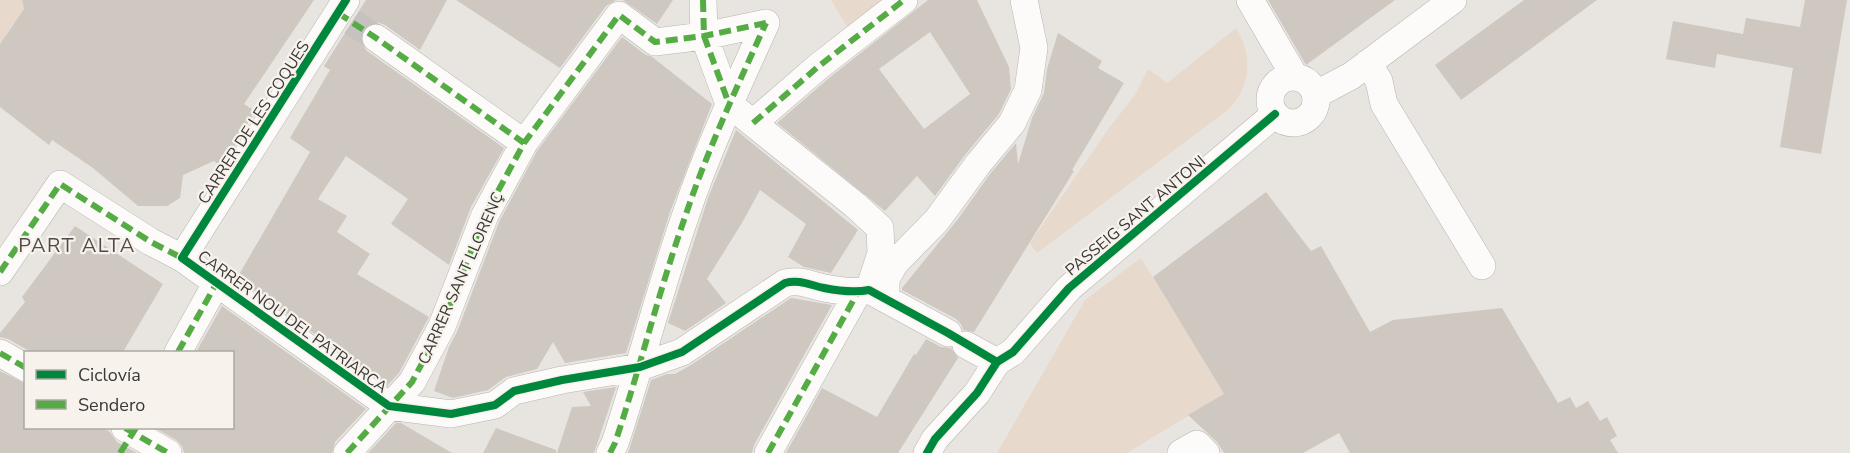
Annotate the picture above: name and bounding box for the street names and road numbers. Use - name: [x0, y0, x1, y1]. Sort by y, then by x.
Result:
- street label: CARRER DE LES COQUES: [193, 37, 315, 208]
- street label: PASSEIG SANT ANTONI: [1061, 150, 1211, 281]
- street label: CARRER SANT LLORENÇ: [413, 189, 509, 368]
- street label: CARRER NOU DEL PATRIARCA: [193, 245, 392, 398]

